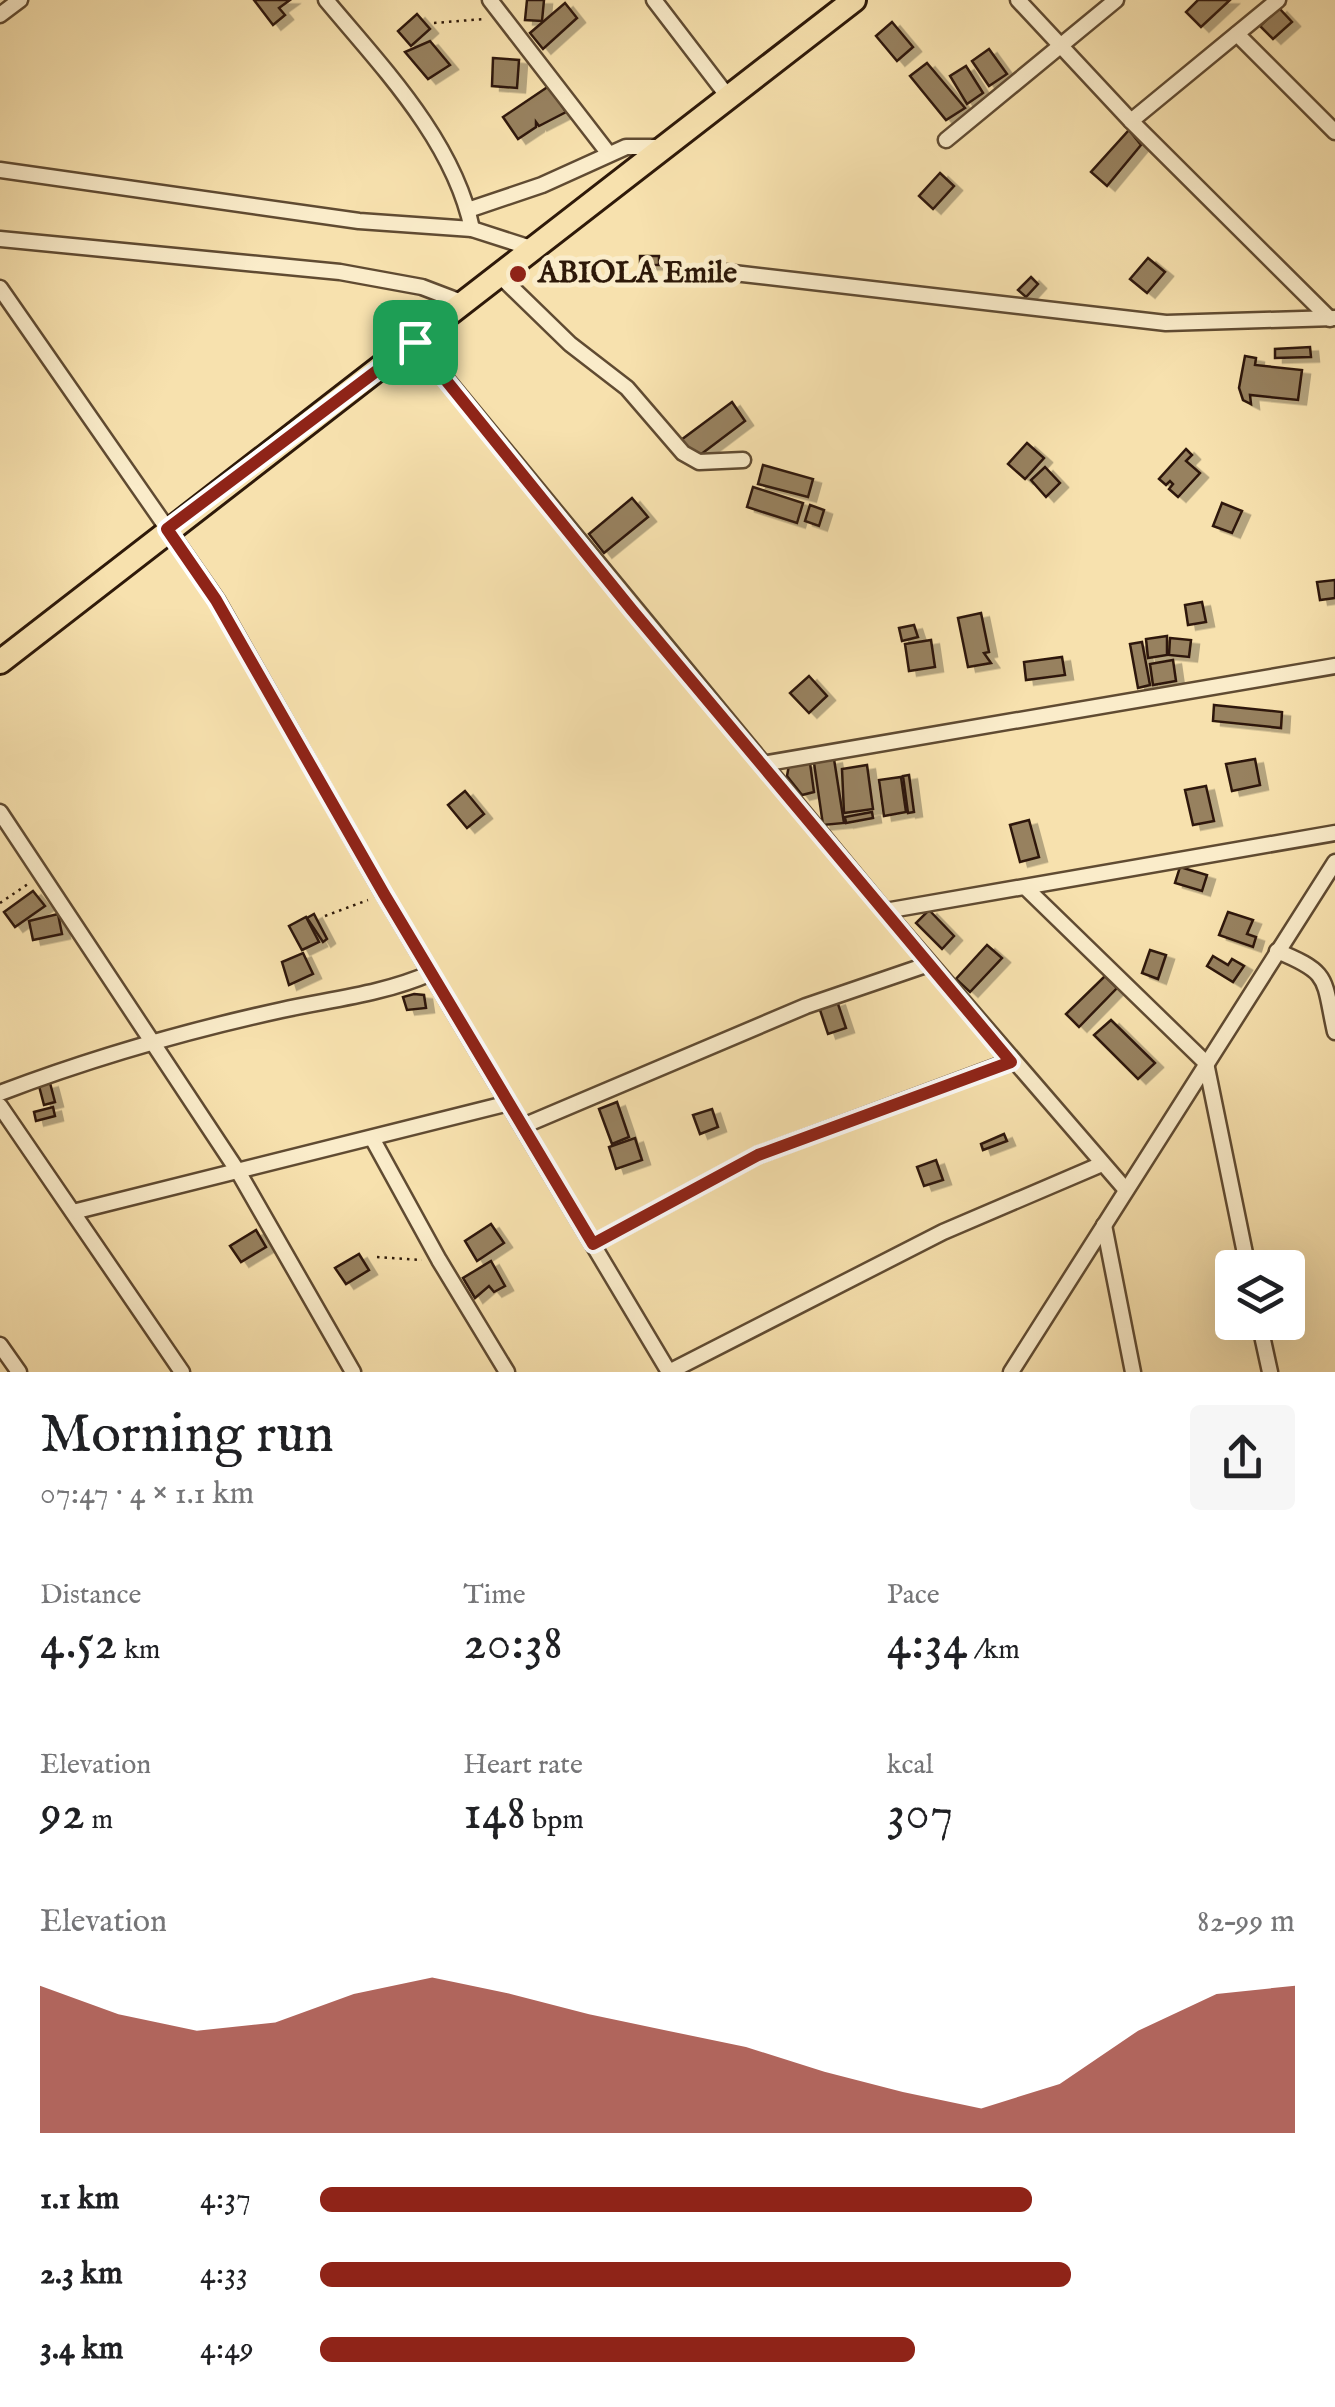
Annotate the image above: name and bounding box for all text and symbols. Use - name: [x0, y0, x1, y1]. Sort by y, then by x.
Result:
- place label: ABIOLA Emile: [537, 255, 737, 293]
- marker: ABIOLA Emile: [507, 263, 529, 285]
- pin: [373, 300, 458, 385]
- icon: arrive: [388, 315, 443, 370]
- map controls: [1215, 1250, 1305, 1340]
- button: layers: [1215, 1250, 1305, 1340]
- text: Morning run: [40, 1401, 334, 1471]
- button: share: [1190, 1405, 1295, 1510]
- text: 07:47 · 4 × 1.1 km: [40, 1474, 254, 1515]
- text: Distance: [40, 1578, 141, 1613]
- text: Time: [463, 1578, 526, 1613]
- text: Pace: [887, 1578, 940, 1613]
- text: 4.52: [40, 1613, 118, 1676]
- text: 20:38: [463, 1613, 563, 1676]
- text: 4:34: [887, 1613, 968, 1676]
- text: km: [118, 1633, 161, 1668]
- text: /km: [968, 1633, 1020, 1668]
- text: Elevation: [40, 1748, 151, 1783]
- text: Heart rate: [463, 1748, 583, 1783]
- text: kcal: [887, 1748, 933, 1783]
- text: 92: [40, 1783, 85, 1846]
- text: 148: [463, 1783, 526, 1846]
- text: 307: [887, 1783, 953, 1846]
- text: m: [85, 1803, 113, 1838]
- text: bpm: [526, 1803, 584, 1838]
- text: Elevation: [40, 1902, 167, 1943]
- text: 82–99 m: [1197, 1902, 1295, 1943]
- text: 1.1 km: [40, 2179, 120, 2220]
- text: 4:37: [200, 2179, 251, 2220]
- text: 2.3 km: [40, 2254, 123, 2295]
- text: 4:33: [200, 2254, 248, 2295]
- text: 3.4 km: [40, 2329, 124, 2370]
- text: 4:49: [200, 2329, 254, 2370]

